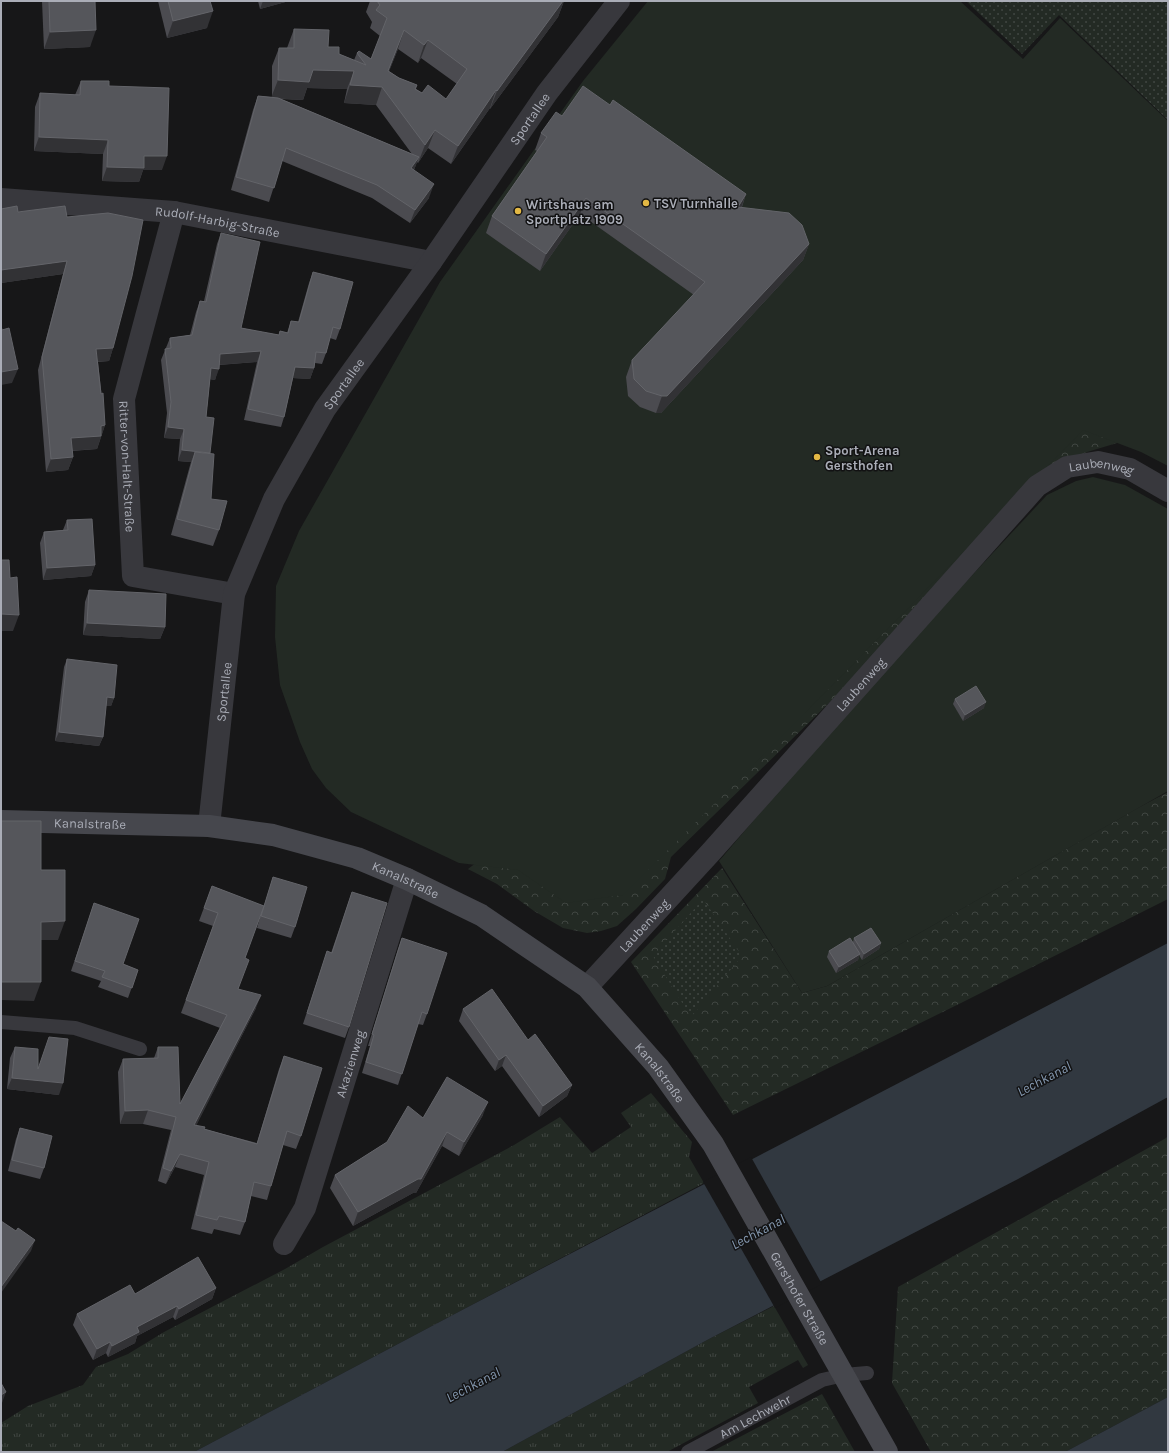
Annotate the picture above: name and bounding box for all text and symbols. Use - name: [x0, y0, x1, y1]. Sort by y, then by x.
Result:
- street label: Sportallee: [506, 89, 553, 148]
- place label: TSV Turnhalle: [654, 196, 738, 211]
- place label: Wirtshaus am Sportplatz 1909: [526, 197, 623, 227]
- marker: TSV Turnhalle: [641, 198, 651, 208]
- street label: Rudolf-Harbig-Straße: [155, 203, 282, 240]
- marker: Wirtshaus am Sportplatz 1909: [513, 206, 523, 216]
- street label: Sportallee: [320, 355, 367, 412]
- street label: Ritter-von-Halt-Straße: [117, 400, 138, 533]
- place label: Sport-Arena Gersthofen: [825, 443, 900, 473]
- marker: Sport-Arena Gersthofen: [812, 452, 822, 462]
- street label: Laubenweg: [1067, 454, 1138, 478]
- street label: Laubenweg: [833, 654, 889, 714]
- street label: Sportallee: [213, 661, 234, 722]
- street label: Kanalstraße: [54, 815, 126, 832]
- street label: Kanalstraße: [370, 858, 442, 901]
- street label: Laubenweg: [616, 895, 672, 955]
- street label: Akazienweg: [332, 1027, 368, 1099]
- street label: Kanalstraße: [632, 1039, 688, 1105]
- water label: Lechkanal: [1014, 1057, 1074, 1100]
- water label: Lechkanal: [728, 1210, 788, 1253]
- street label: Gersthofer Straße: [768, 1249, 832, 1348]
- water label: Lechkanal: [443, 1363, 503, 1406]
- street label: Am Lechwehr: [717, 1391, 793, 1441]

